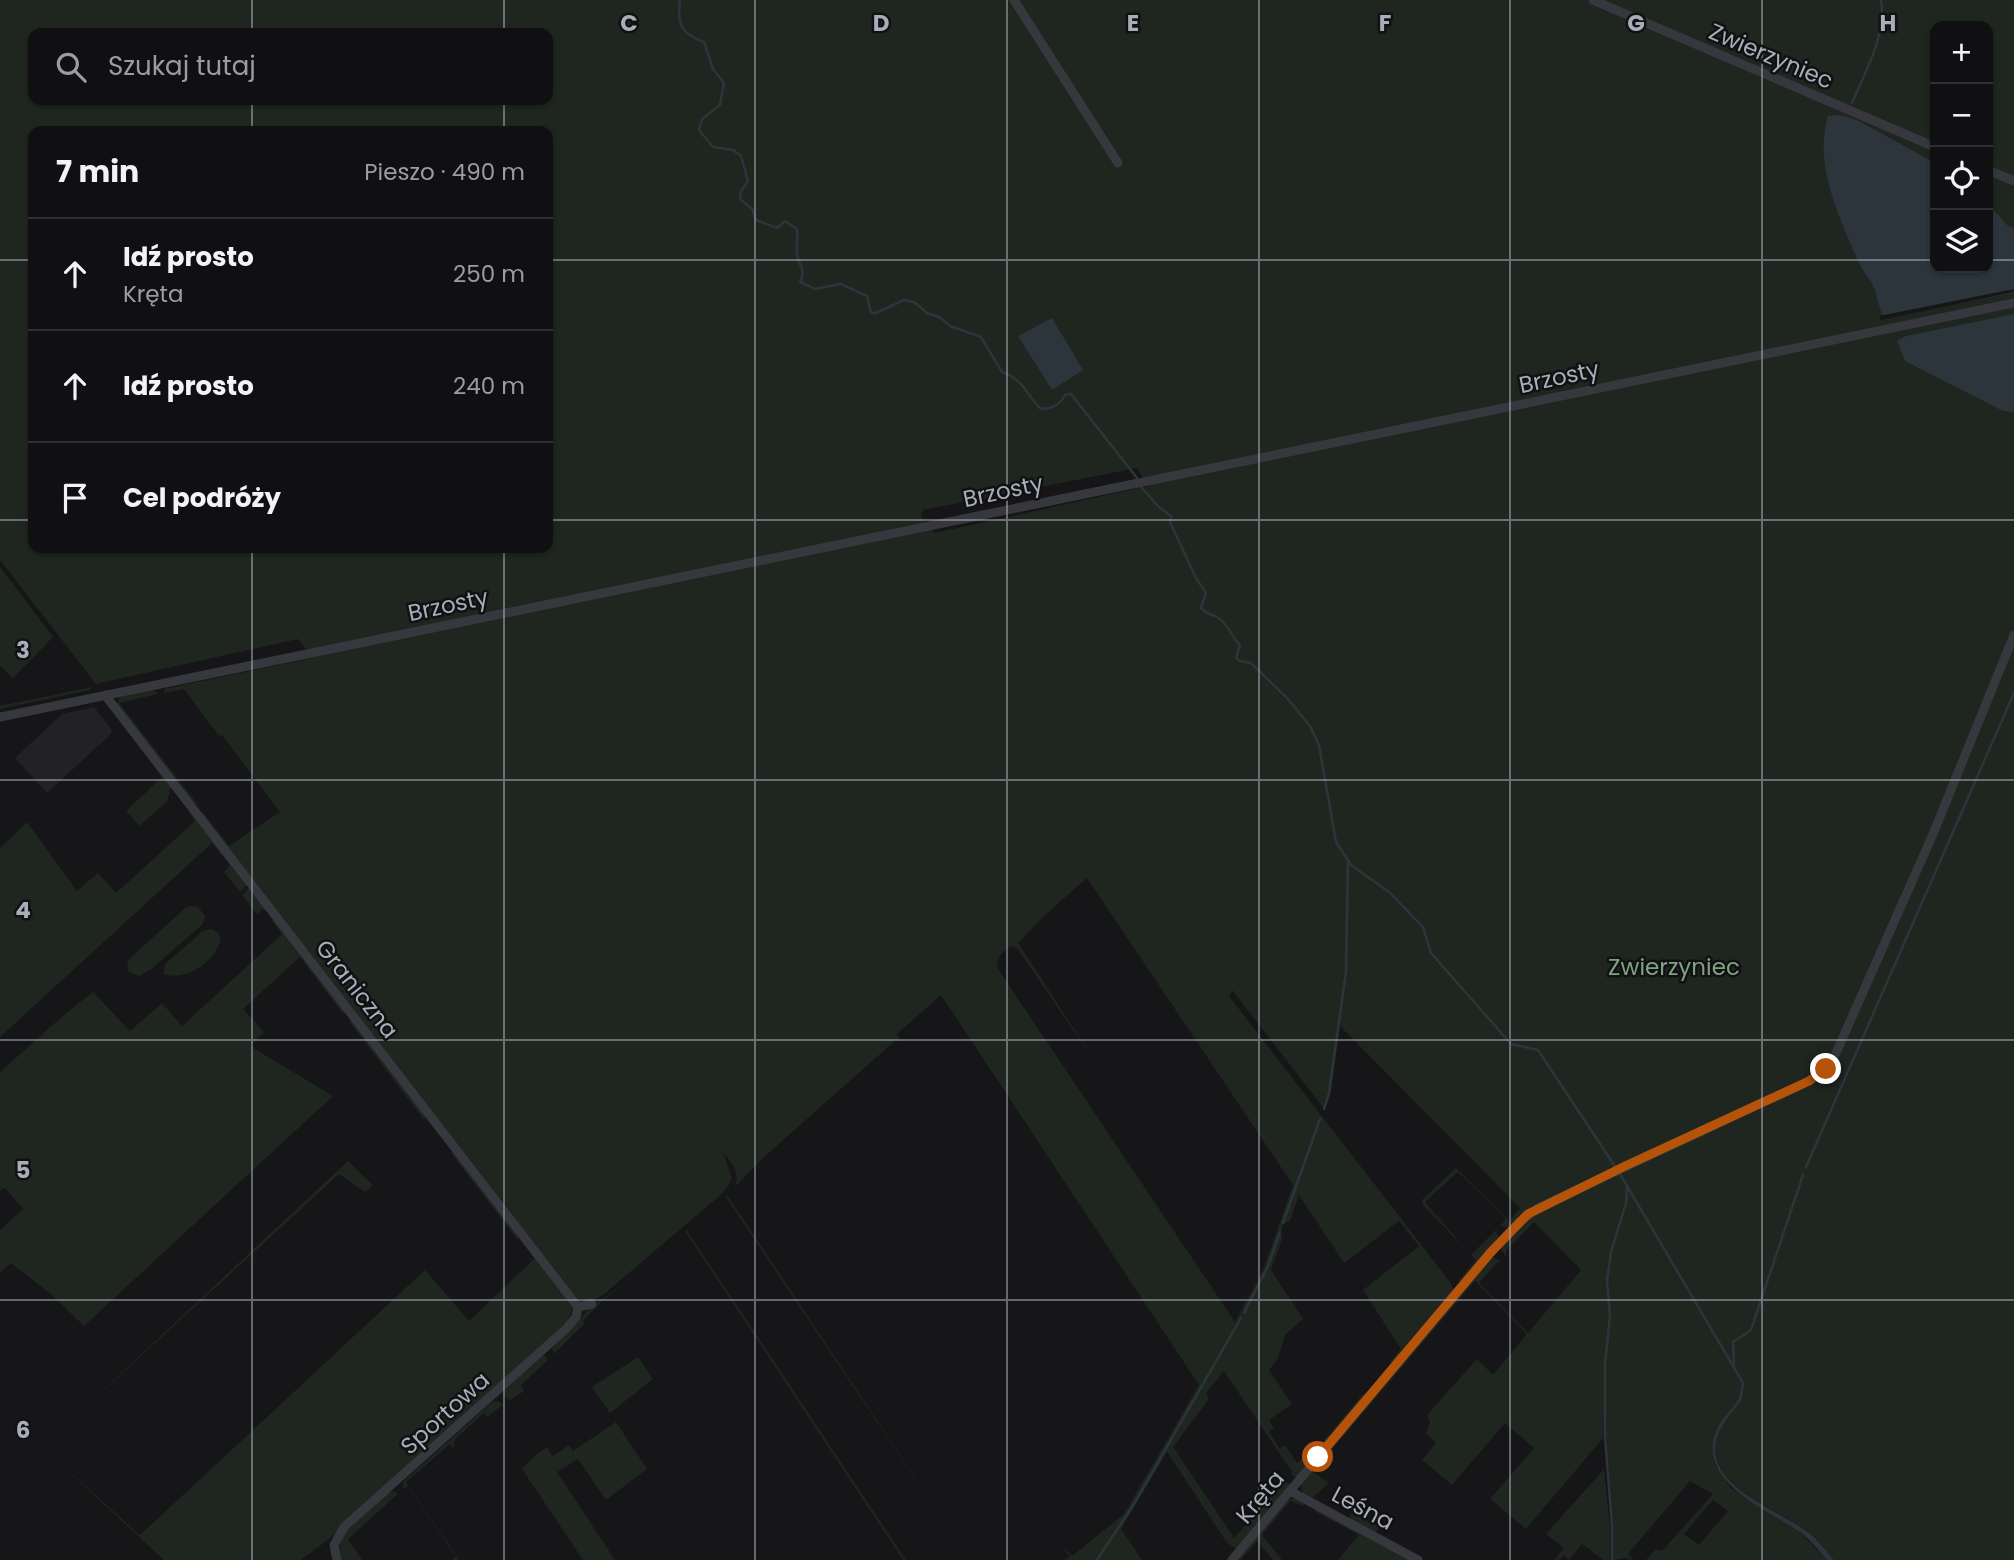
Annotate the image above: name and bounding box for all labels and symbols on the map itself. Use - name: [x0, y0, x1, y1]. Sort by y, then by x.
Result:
- text: C: [620, 7, 638, 39]
- text: D: [873, 7, 889, 39]
- text: E: [1127, 7, 1139, 39]
- text: F: [1379, 7, 1391, 39]
- text: G: [1627, 7, 1645, 39]
- text: H: [1880, 7, 1896, 39]
- street label: Zwierzyniec: [1704, 16, 1838, 96]
- street label: Brzosty: [1516, 353, 1602, 401]
- street label: Brzosty: [960, 467, 1046, 515]
- street label: Brzosty: [405, 581, 491, 629]
- text: 3: [16, 634, 30, 666]
- text: 4: [15, 894, 31, 926]
- street label: Graniczna: [308, 933, 406, 1045]
- park label: Zwierzyniec: [1608, 951, 1740, 983]
- route end: [1810, 1053, 1841, 1084]
- text: 5: [16, 1154, 30, 1186]
- street label: Sportowa: [393, 1364, 497, 1462]
- text: 6: [16, 1414, 30, 1446]
- route start: [1302, 1441, 1333, 1472]
- street label: Kręta: [1228, 1464, 1292, 1530]
- street label: Leśna: [1326, 1478, 1400, 1538]

